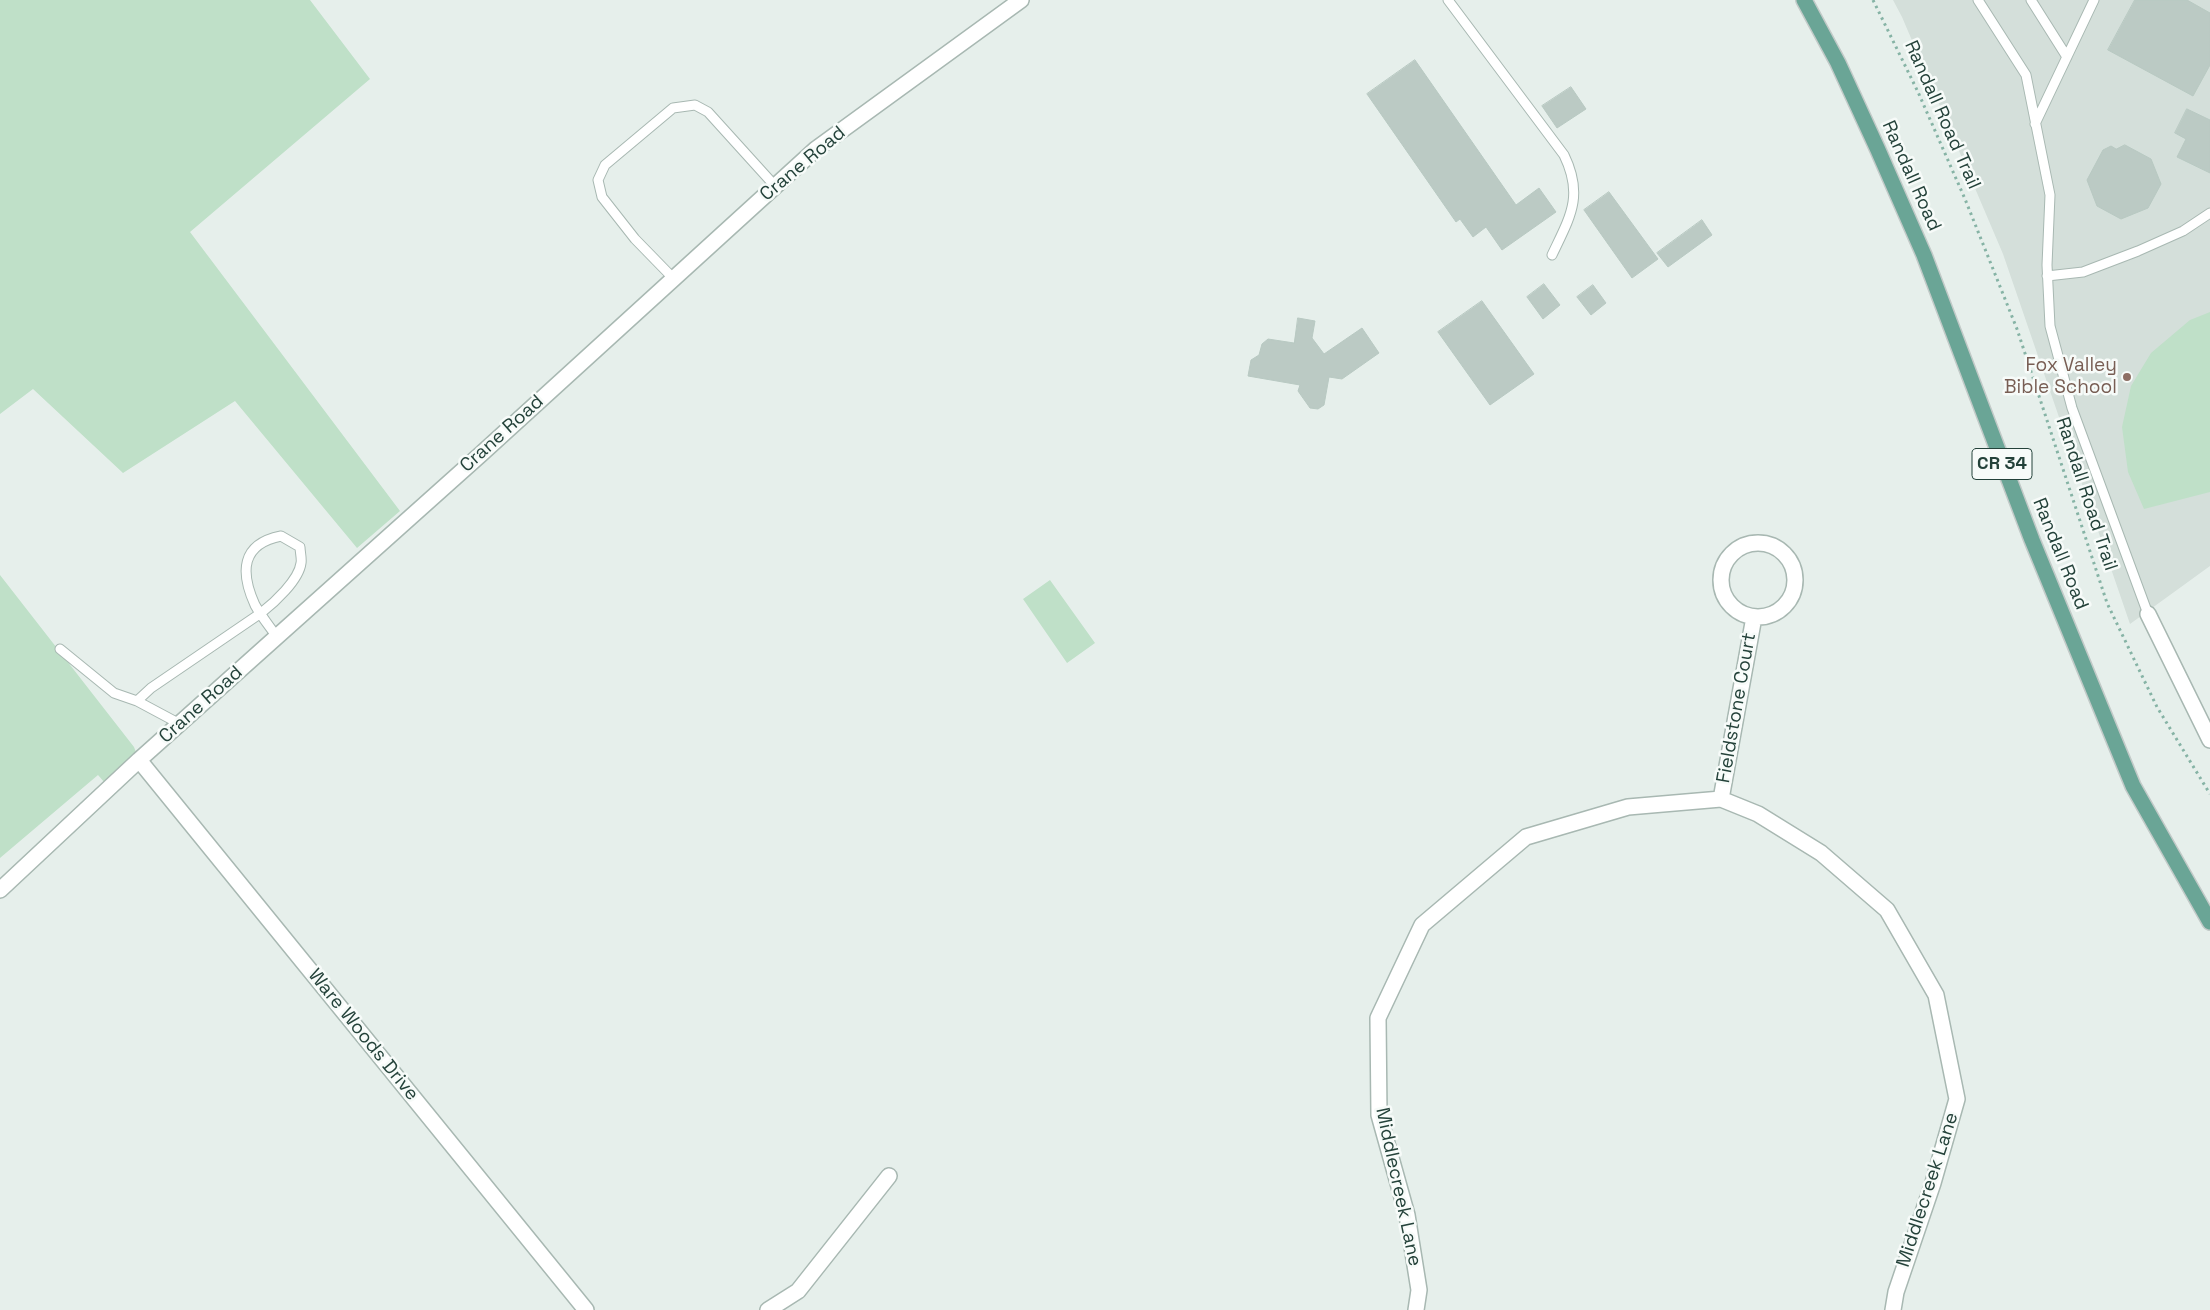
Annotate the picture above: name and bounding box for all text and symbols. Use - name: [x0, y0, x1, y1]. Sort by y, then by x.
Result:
- street label: Randall Road Trail: [1899, 37, 1985, 193]
- street label: Randall Road: [1876, 117, 1946, 235]
- street label: Crane Road: [756, 122, 850, 206]
- place label: Fox Valley Bible School: [2004, 355, 2117, 399]
- marker: Fox Valley Bible School: [2121, 371, 2133, 383]
- street label: Crane Road: [456, 391, 548, 477]
- street label: Randall Road Trail: [2050, 414, 2122, 574]
- road number: CR 34: [1972, 448, 2032, 479]
- street label: Randall Road: [2027, 495, 2093, 613]
- street label: Fieldstone Court: [1713, 631, 1761, 785]
- street label: Crane Road: [155, 662, 247, 748]
- street label: Ware Woods Drive: [303, 965, 423, 1105]
- street label: Middlecreek Lane: [1370, 1106, 1426, 1268]
- street label: Middlecreek Lane: [1892, 1110, 1964, 1270]

